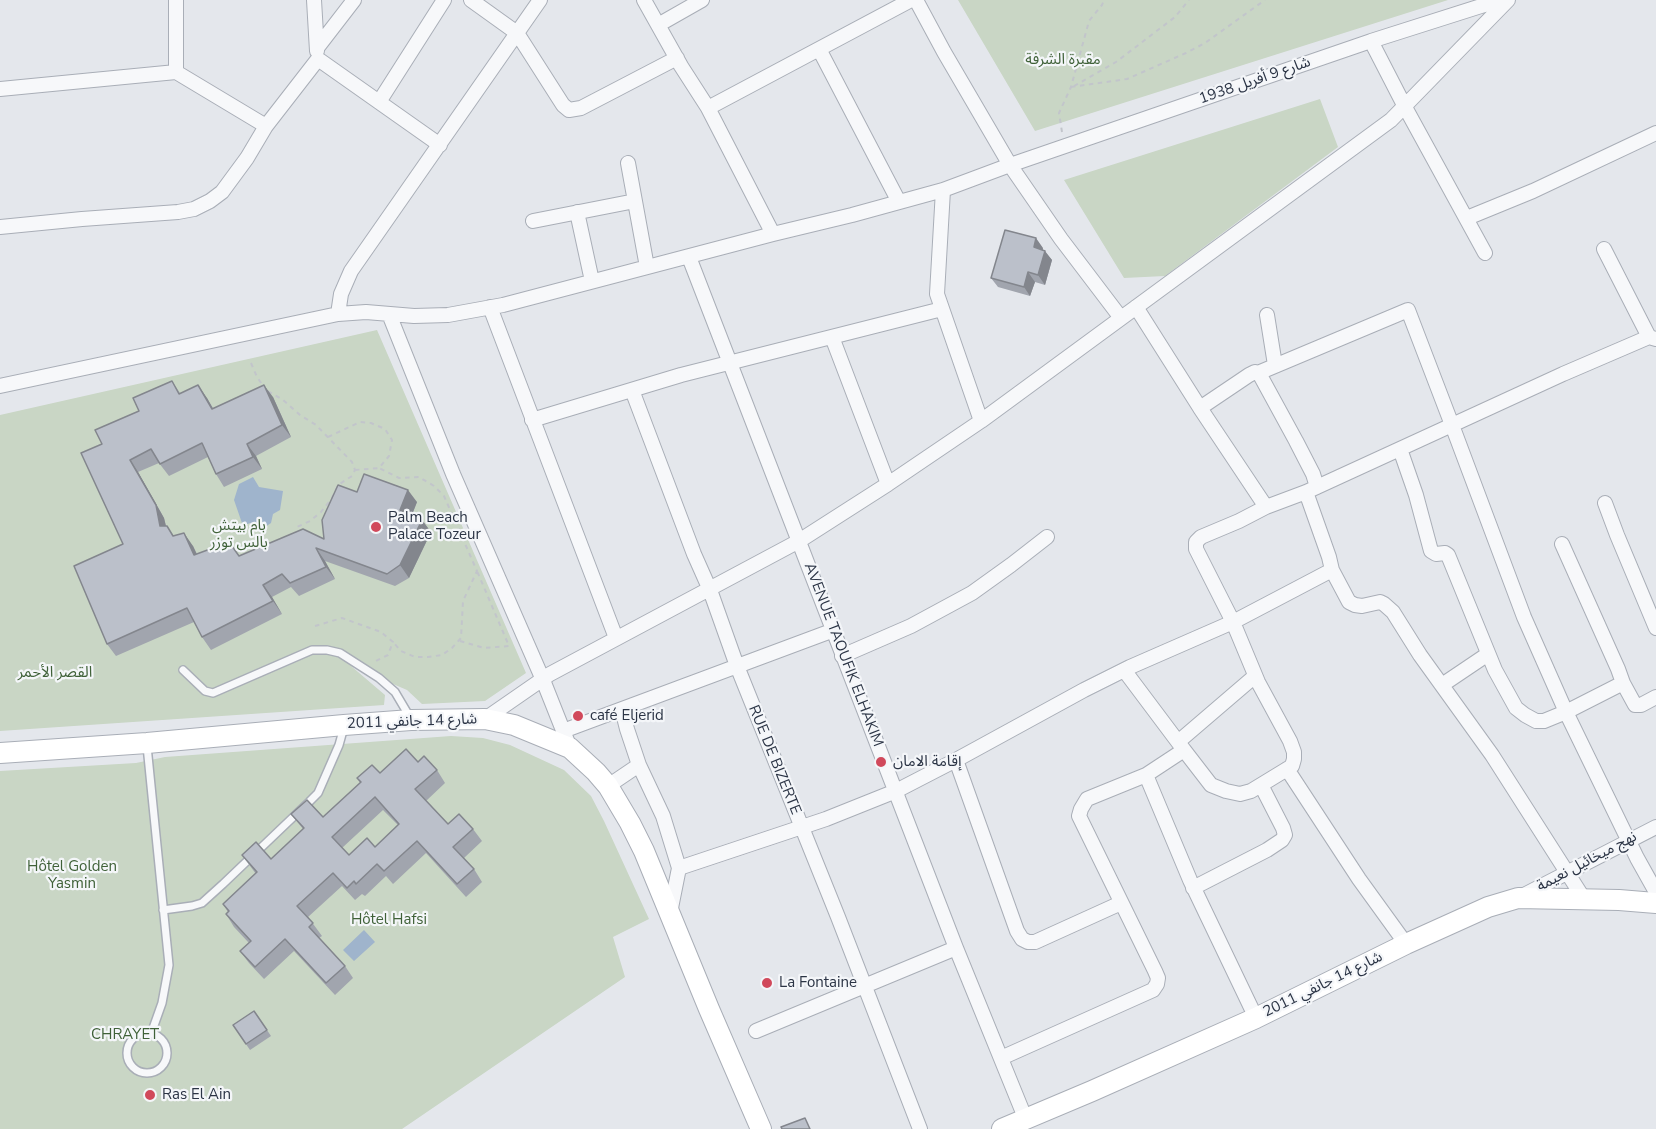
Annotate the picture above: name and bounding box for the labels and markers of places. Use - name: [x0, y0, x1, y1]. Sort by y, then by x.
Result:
- place label: Palm Beach Palace Tozeur: [388, 509, 481, 544]
- marker: Palm Beach Palace Tozeur: [369, 520, 383, 534]
- place label: café Eljerid: [590, 707, 664, 725]
- marker: café Eljerid: [571, 709, 585, 723]
- place label: إقامة الامان: [893, 753, 961, 771]
- marker: إقامة الامان: [874, 755, 888, 769]
- place label: La Fontaine: [779, 974, 857, 992]
- marker: La Fontaine: [760, 976, 774, 990]
- place label: Ras El Ain: [162, 1086, 231, 1104]
- marker: Ras El Ain: [143, 1088, 157, 1102]

